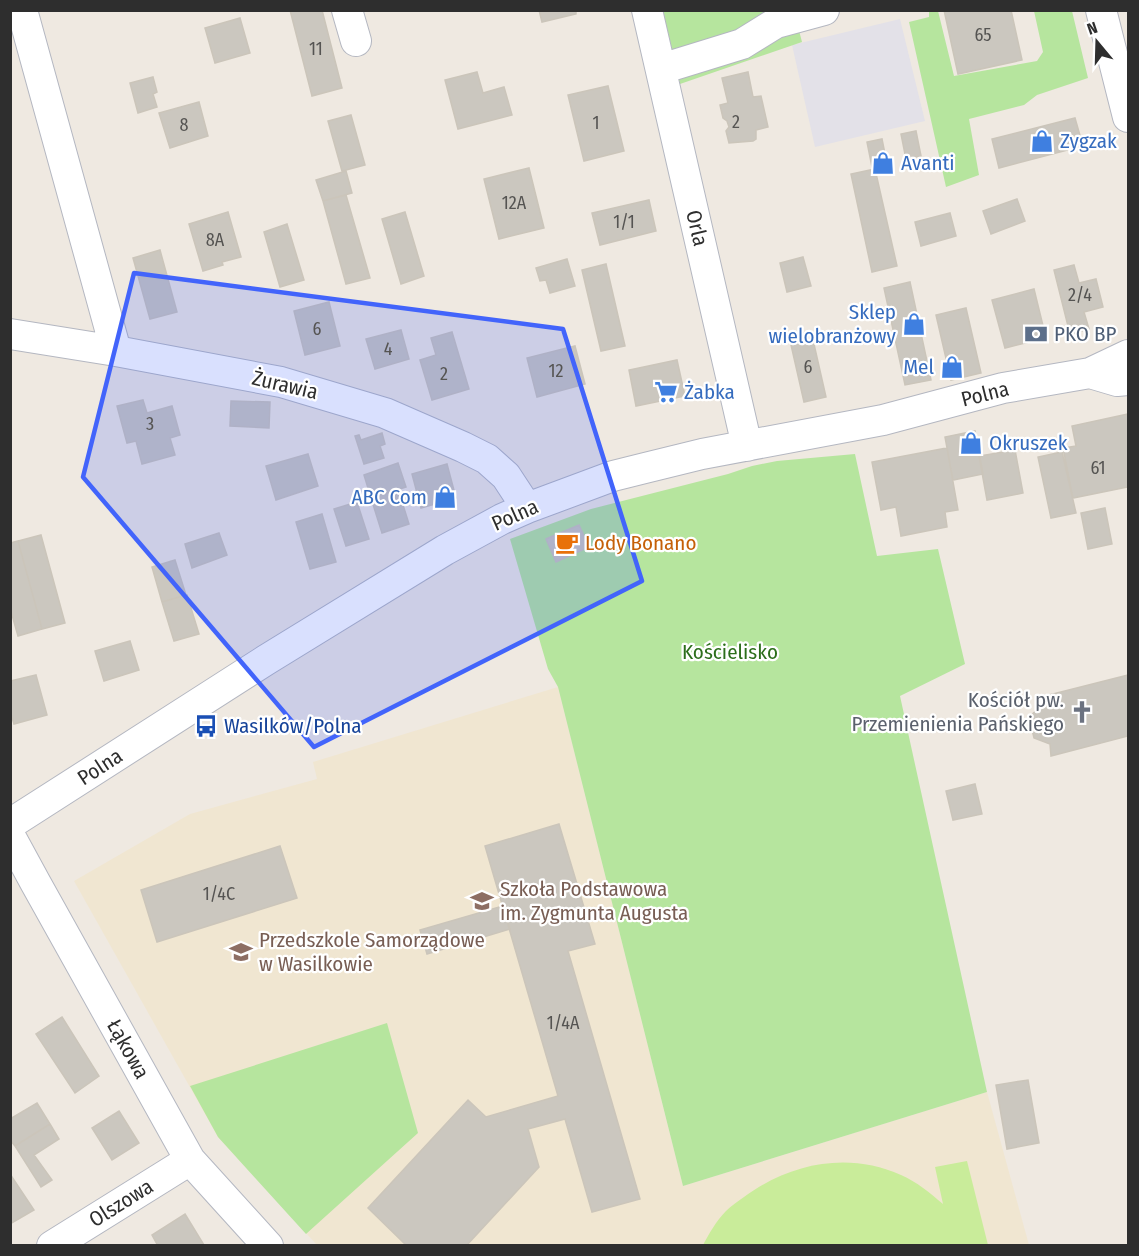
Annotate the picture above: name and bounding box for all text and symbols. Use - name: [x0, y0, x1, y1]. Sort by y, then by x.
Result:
- north arrow: [1067, 12, 1127, 72]
- text: N: [1085, 18, 1100, 39]
- house number: 65: [974, 24, 992, 46]
- house number: 11: [309, 38, 323, 60]
- house number: 2: [732, 111, 740, 133]
- house number: 1: [592, 112, 600, 134]
- house number: 8: [180, 114, 189, 136]
- shop icon: Zygzak: [1029, 128, 1055, 154]
- place label: Zygzak: [1060, 128, 1117, 154]
- shop icon: Avanti: [870, 150, 896, 176]
- place label: Avanti: [901, 150, 955, 176]
- house number: 12A: [502, 192, 527, 214]
- street label: Orla: [680, 207, 714, 249]
- house number: 1/1: [613, 211, 635, 233]
- house number: 8A: [206, 229, 225, 251]
- house number: 2/4: [1068, 284, 1092, 306]
- place label: Sklep wielobranżowy: [769, 299, 897, 349]
- shop icon: Sklep wielobranżowy: [901, 311, 927, 337]
- house number: 6: [313, 318, 322, 340]
- bank icon: PKO BP: [1023, 321, 1049, 347]
- place label: PKO BP: [1054, 321, 1116, 347]
- house number: 4: [384, 338, 393, 360]
- place label: Mel: [903, 354, 934, 380]
- shop icon: Mel: [939, 354, 965, 380]
- house number: 6: [804, 356, 813, 378]
- house number: 12: [549, 360, 564, 382]
- house number: 2: [440, 363, 448, 385]
- street label: Żurawia: [250, 365, 320, 405]
- street label: Polna: [958, 376, 1012, 412]
- supermarket icon: Żabka: [653, 379, 679, 405]
- place label: Żabka: [684, 379, 735, 405]
- house number: 3: [146, 413, 154, 435]
- shop icon: Okruszek: [958, 430, 984, 456]
- place label: Okruszek: [989, 430, 1068, 456]
- house number: 61: [1090, 457, 1106, 479]
- place label: ABC Com: [351, 484, 427, 510]
- shop icon: ABC Com: [432, 484, 458, 510]
- street label: Polna: [488, 493, 542, 537]
- cafe icon: Lody Bonano: [554, 530, 580, 556]
- place label: Lody Bonano: [585, 530, 696, 556]
- park label: Kościelisko: [682, 639, 778, 665]
- place label: Kościół pw. Przemienienia Pańskiego: [851, 687, 1064, 737]
- church icon: Kościół pw. Przemienienia Pańskiego: [1069, 699, 1095, 725]
- bus stop icon: Wasilków/Polna: [193, 713, 219, 739]
- place label: Wasilków/Polna: [224, 713, 362, 739]
- street label: Polna: [73, 743, 127, 791]
- place label: Szkoła Podstawowa im. Zygmunta Augusta: [500, 876, 688, 926]
- house number: 1/4C: [203, 883, 235, 905]
- school or university icon: Szkoła Podstawowa im. Zygmunta Augusta: [469, 888, 495, 914]
- place label: Przedszkole Samorządowe w Wasilkowie: [259, 927, 485, 977]
- school or university icon: Przedszkole Samorządowe w Wasilkowie: [228, 939, 254, 965]
- house number: 1/4A: [547, 1012, 580, 1034]
- street label: Łąkowa: [101, 1015, 155, 1083]
- street label: Olszowa: [84, 1173, 158, 1233]

